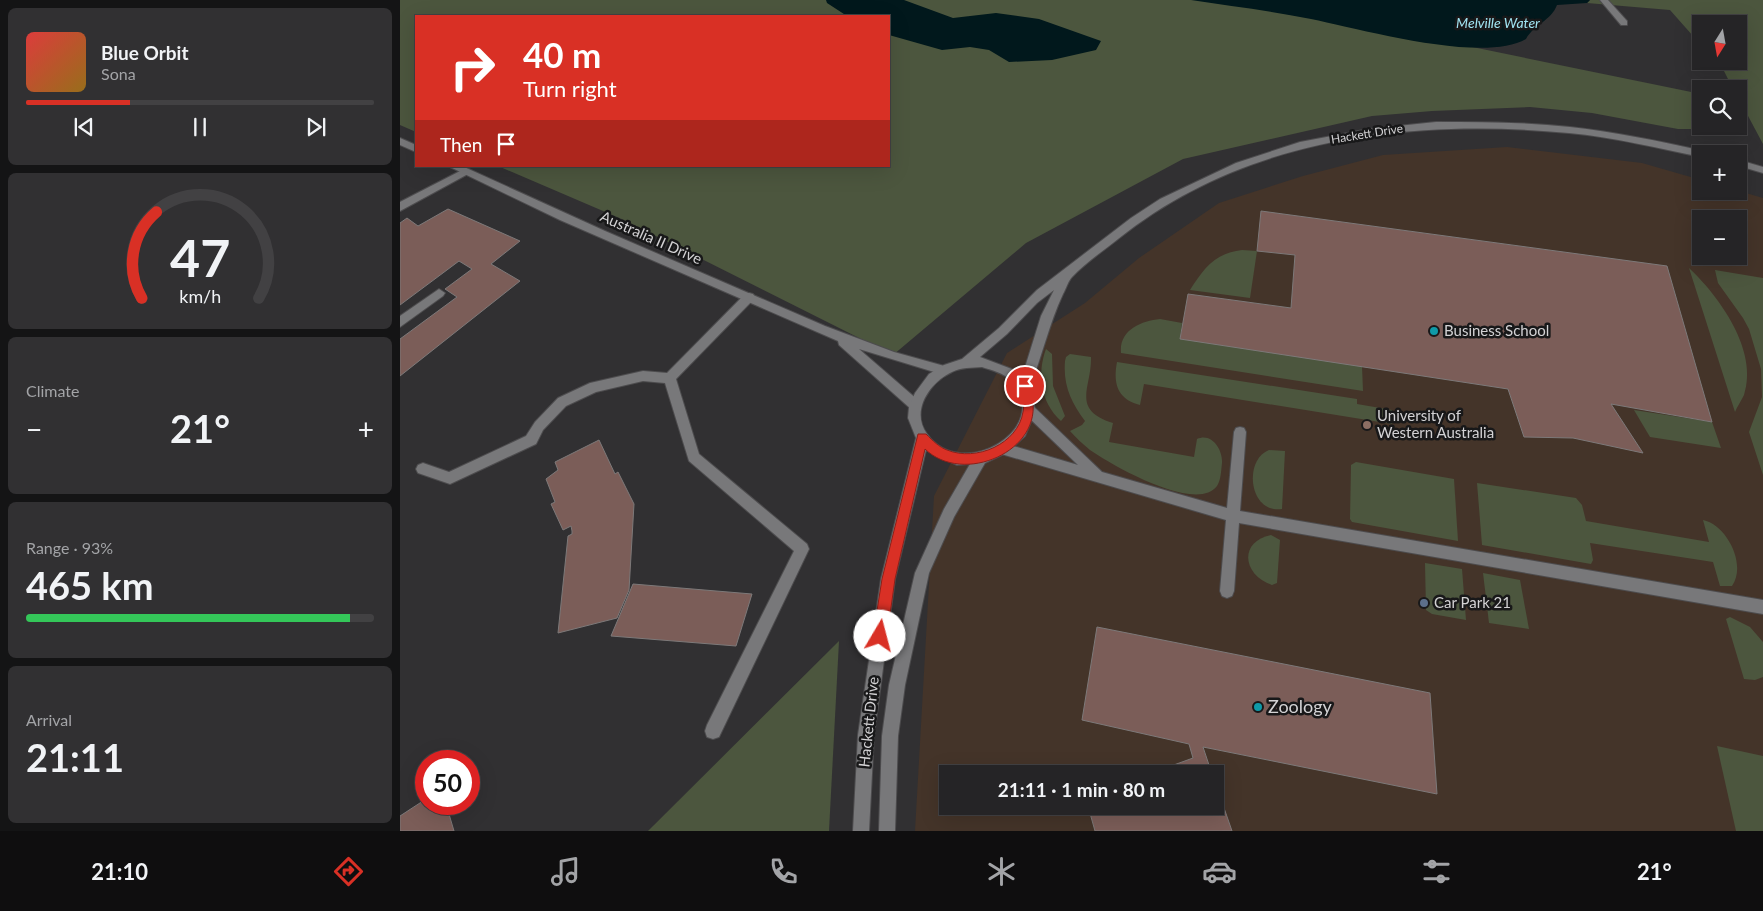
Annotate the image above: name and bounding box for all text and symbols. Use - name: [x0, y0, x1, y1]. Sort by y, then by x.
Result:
- water label: Melville Water: [1456, 14, 1540, 31]
- north arrow: [1692, 15, 1748, 70]
- map controls: [1692, 15, 1747, 265]
- text: 40 m: [523, 33, 601, 75]
- icon: right: [440, 35, 505, 100]
- text: Blue Orbit: [101, 41, 189, 64]
- text: Sona: [101, 64, 136, 83]
- text: Turn right: [523, 75, 617, 102]
- button: search: [1692, 80, 1747, 135]
- icon: previous: [70, 113, 98, 141]
- icon: pause: [186, 113, 214, 141]
- icon: next: [302, 113, 330, 141]
- street label: Hackett Drive: [1330, 120, 1404, 147]
- icon: arrive: [492, 130, 520, 158]
- text: Then: [440, 133, 482, 156]
- button: +: [1692, 145, 1747, 200]
- street label: Australia II Drive: [598, 207, 705, 268]
- button: −: [1692, 210, 1747, 265]
- text: 47: [170, 226, 230, 288]
- text: km/h: [179, 285, 221, 307]
- place label: Business School: [1444, 321, 1549, 339]
- marker: Business School: [1428, 325, 1440, 337]
- pin: [1004, 365, 1046, 407]
- icon: arrive: [1011, 372, 1039, 400]
- text: Climate: [26, 381, 79, 400]
- text: 21°: [170, 405, 230, 451]
- place label: University of Western Australia: [1377, 406, 1494, 441]
- text: −: [26, 412, 42, 446]
- text: +: [358, 412, 374, 446]
- marker: University of Western Australia: [1361, 419, 1373, 431]
- text: Range · 93%: [26, 538, 113, 557]
- text: 465 km: [26, 562, 154, 608]
- place label: Car Park 21: [1434, 593, 1511, 611]
- marker: Car Park 21: [1418, 597, 1430, 609]
- position arrow: [853, 609, 905, 661]
- street label: Hackett Drive: [854, 676, 882, 768]
- place label: Zoology: [1268, 695, 1333, 717]
- marker: Zoology: [1252, 701, 1264, 713]
- text: Arrival: [26, 710, 72, 729]
- text: 21:11: [26, 734, 124, 780]
- speed limit sign: 50: [415, 750, 480, 815]
- text: 21:11 · 1 min · 80 m: [998, 778, 1165, 801]
- icon: directions: [331, 854, 366, 889]
- icon: music: [548, 854, 583, 889]
- icon: phone: [766, 854, 801, 889]
- icon: climate: [984, 854, 1019, 889]
- icon: car: [1202, 854, 1237, 889]
- icon: filters: [1419, 854, 1454, 889]
- text: 21:10: [91, 858, 148, 885]
- text: 21°: [1637, 858, 1672, 885]

